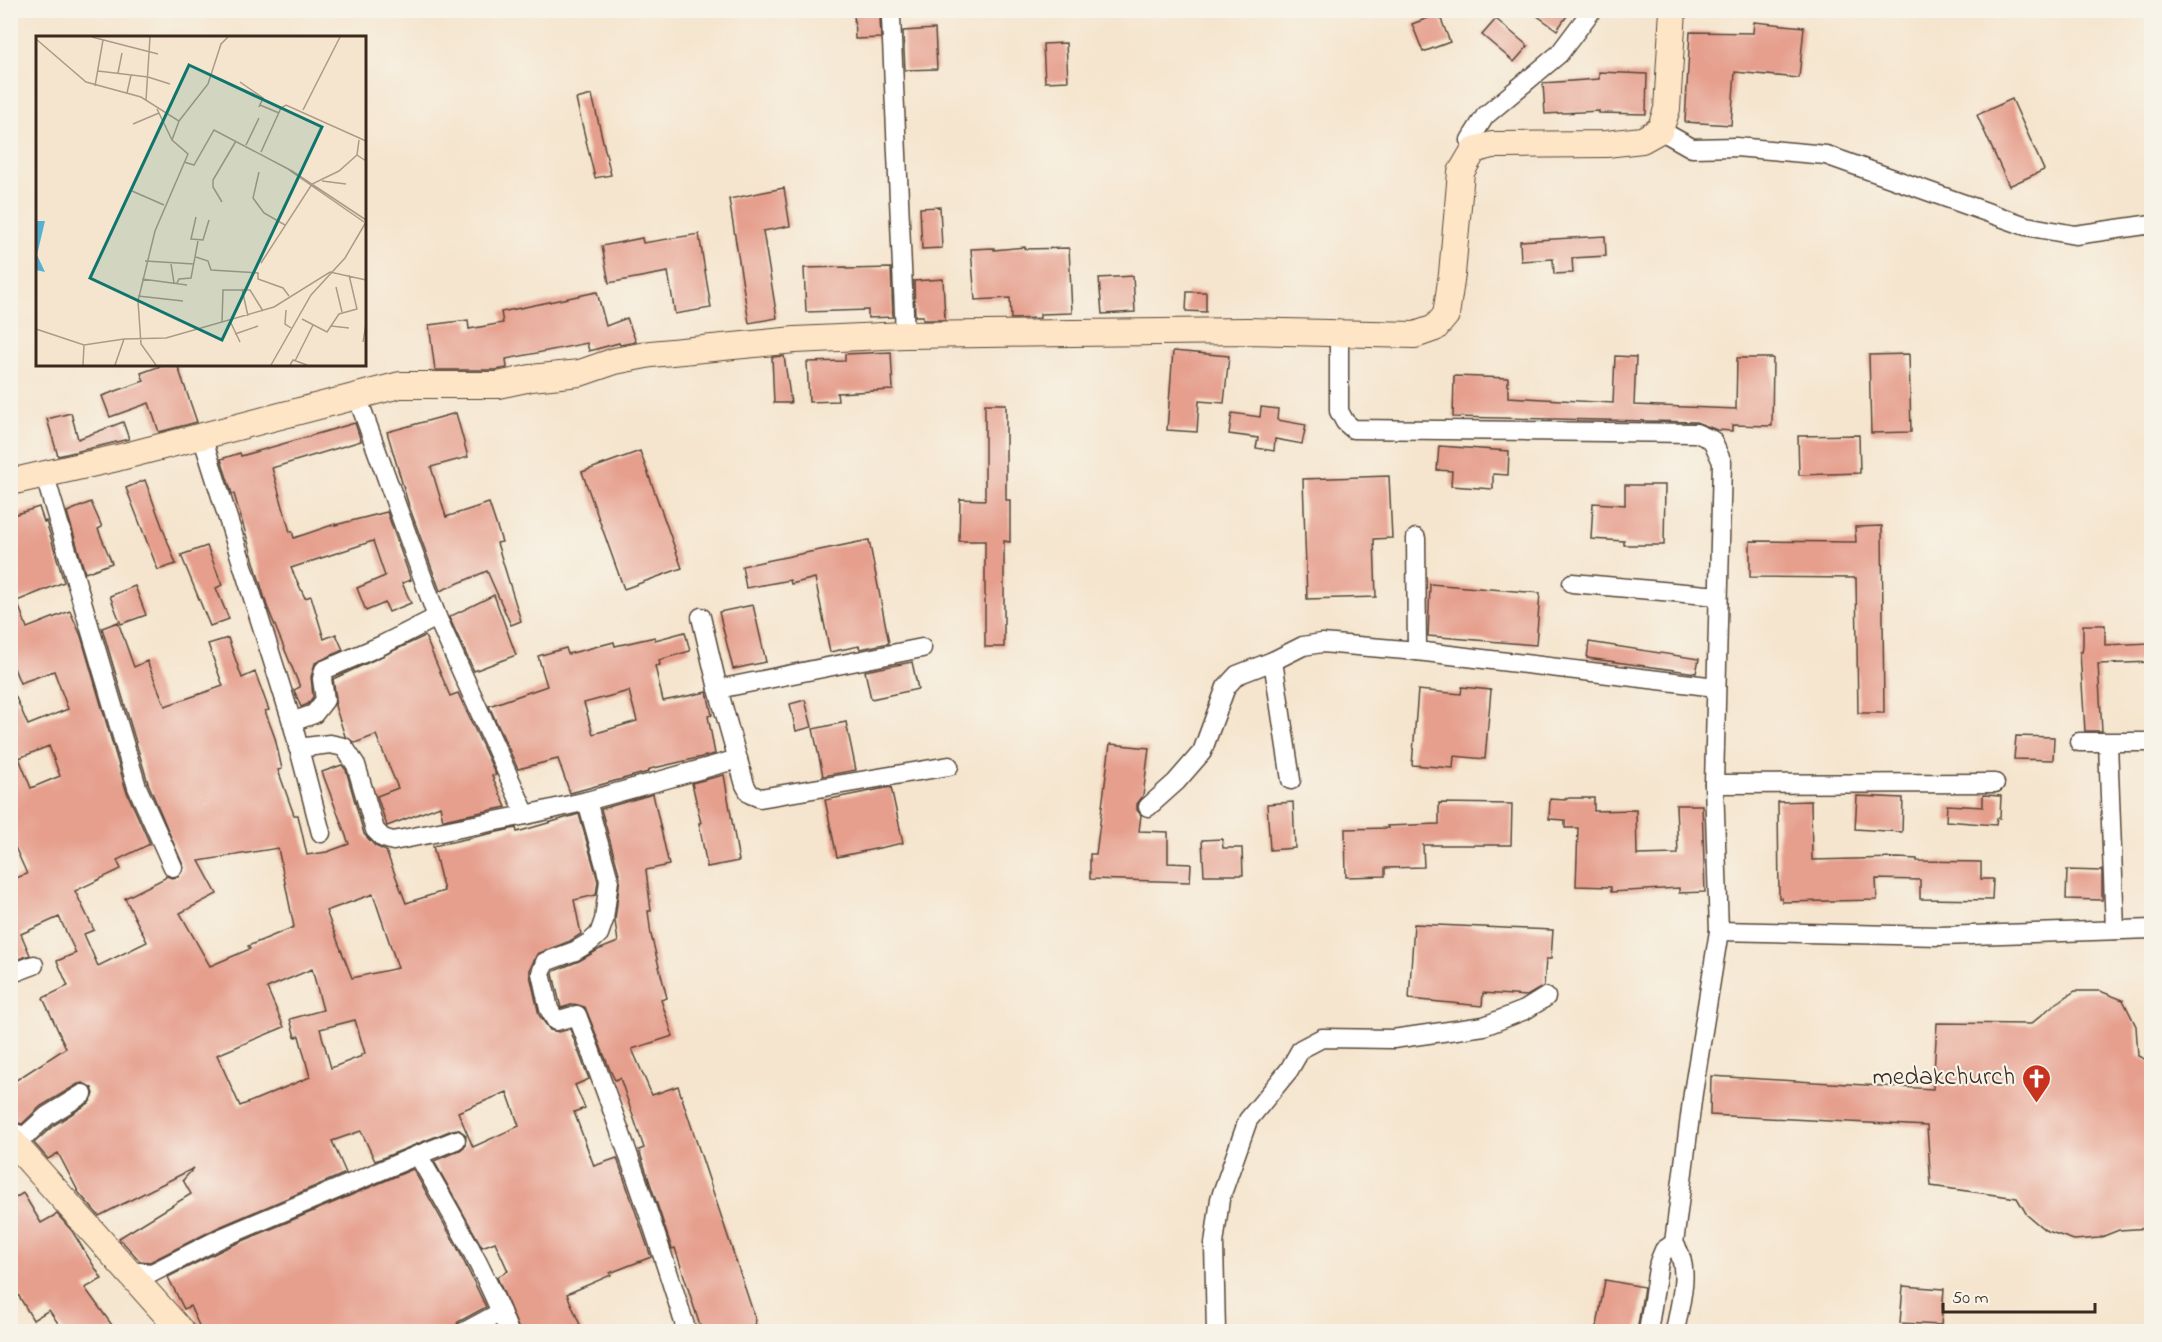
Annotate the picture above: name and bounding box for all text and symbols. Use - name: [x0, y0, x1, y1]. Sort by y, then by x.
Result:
- inset map: [36, 36, 366, 366]
- place label: medakchurch: [1872, 1059, 2015, 1097]
- church icon: medakchurch: [2020, 1062, 2052, 1104]
- scale bar: [1943, 1276, 2094, 1314]
- text: 50 m: [1952, 1286, 1989, 1312]

